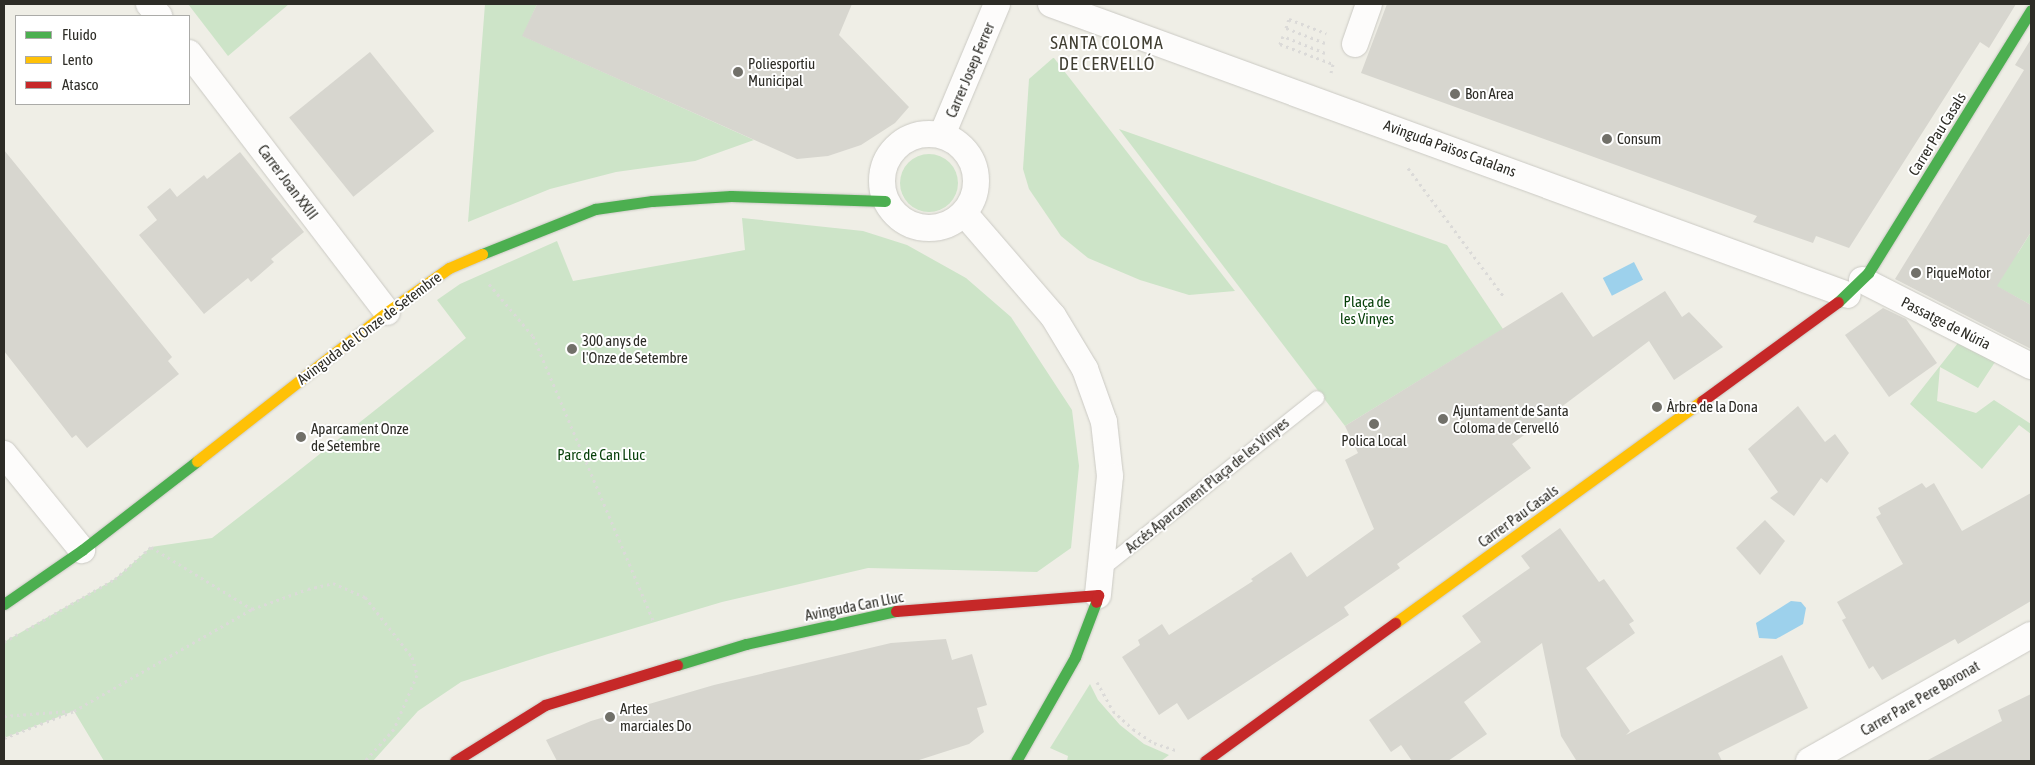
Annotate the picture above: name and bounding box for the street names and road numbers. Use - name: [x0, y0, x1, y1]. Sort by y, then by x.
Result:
- street label: Carrer Josep Ferrer: [942, 20, 998, 120]
- street label: Carrer Pau Casals: [1904, 89, 1970, 179]
- street label: Avinguda Països Catalans: [1381, 116, 1519, 180]
- street label: Carrer Joan XXIII: [254, 141, 322, 223]
- street label: Avinguda de l'Onze de Setembre: [293, 268, 445, 388]
- street label: Passatge de Núria: [1898, 293, 1994, 353]
- street label: Accés Aparcament Plaça de les Vinyes: [1122, 413, 1292, 557]
- street label: Carrer Pau Casals: [1475, 481, 1561, 551]
- street label: Avinguda Can Lluc: [803, 588, 905, 624]
- street label: Carrer Pare Pere Boronat: [1857, 657, 1983, 739]

